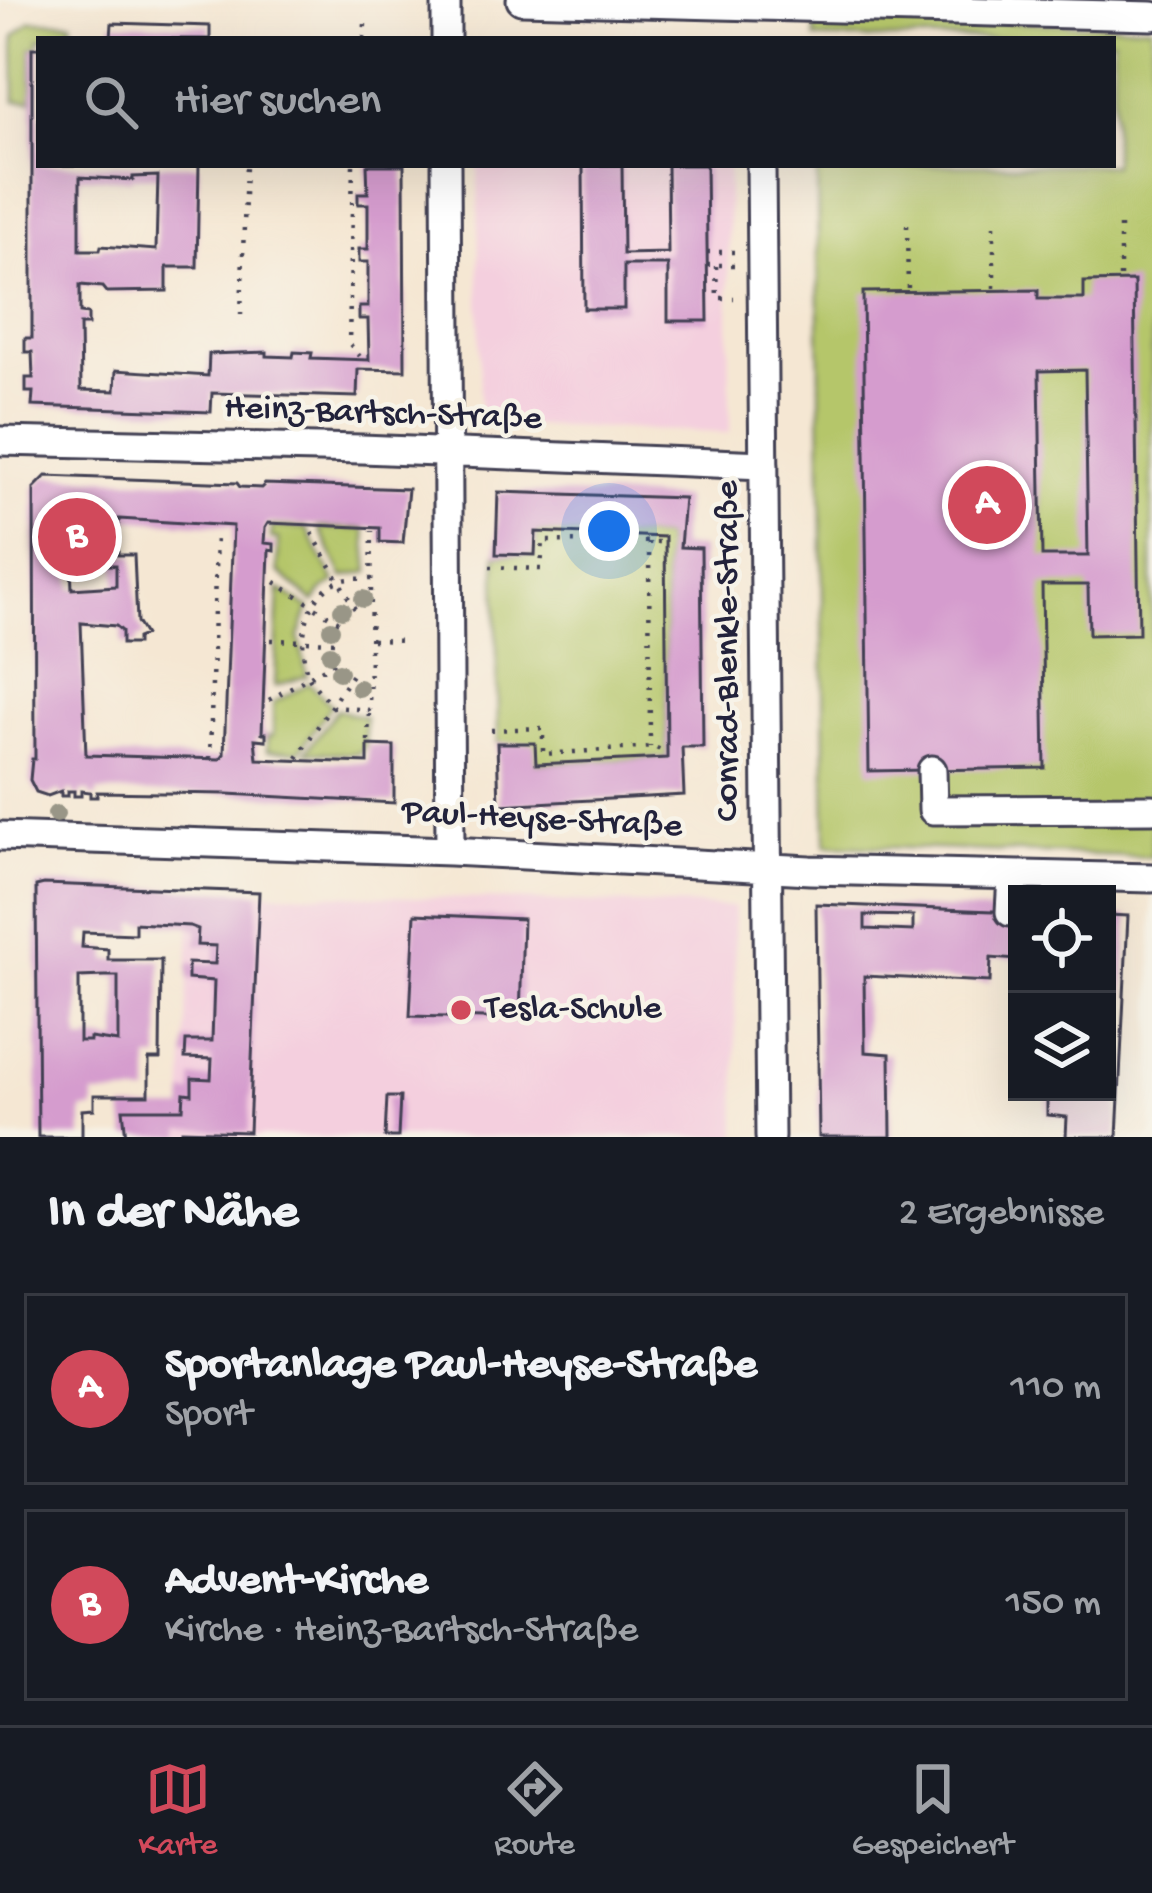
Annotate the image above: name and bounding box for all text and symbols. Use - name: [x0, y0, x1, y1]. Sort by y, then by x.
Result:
- search box: [36, 36, 1116, 168]
- icon: search: [78, 69, 144, 135]
- text: Hier suchen: [174, 76, 381, 129]
- street label: Heinz-Bartsch-Straße: [223, 388, 543, 442]
- pin: A: [948, 460, 1026, 550]
- street label: Conrad-Blenkle-Straße: [708, 480, 751, 821]
- pin: B: [38, 492, 116, 582]
- your location: [579, 501, 639, 561]
- street label: Paul-Heyse-Straße: [400, 792, 684, 850]
- map controls: [1008, 885, 1116, 1101]
- button: locate: [1008, 885, 1116, 993]
- place label: Tesla-Schule: [483, 989, 662, 1032]
- button: layers: [1008, 993, 1116, 1101]
- marker: Tesla-Schule: [448, 997, 474, 1023]
- text: In der Nähe: [48, 1185, 298, 1245]
- text: 2 Ergebnisse: [899, 1192, 1104, 1238]
- text: Sportanlage Paul-Heyse-Straße: [165, 1340, 757, 1393]
- text: A: [78, 1366, 102, 1412]
- text: 110 m: [1010, 1366, 1101, 1412]
- text: Sport: [165, 1393, 252, 1439]
- text: Advent-Kirche: [165, 1556, 428, 1609]
- text: B: [80, 1582, 100, 1628]
- text: 150 m: [1006, 1582, 1101, 1628]
- text: Kirche · Heinz-Bartsch-Straße: [165, 1609, 638, 1655]
- tab: Karte: [139, 1756, 217, 1866]
- tab: Route: [494, 1756, 575, 1866]
- tab: Gespeichert: [852, 1756, 1013, 1866]

